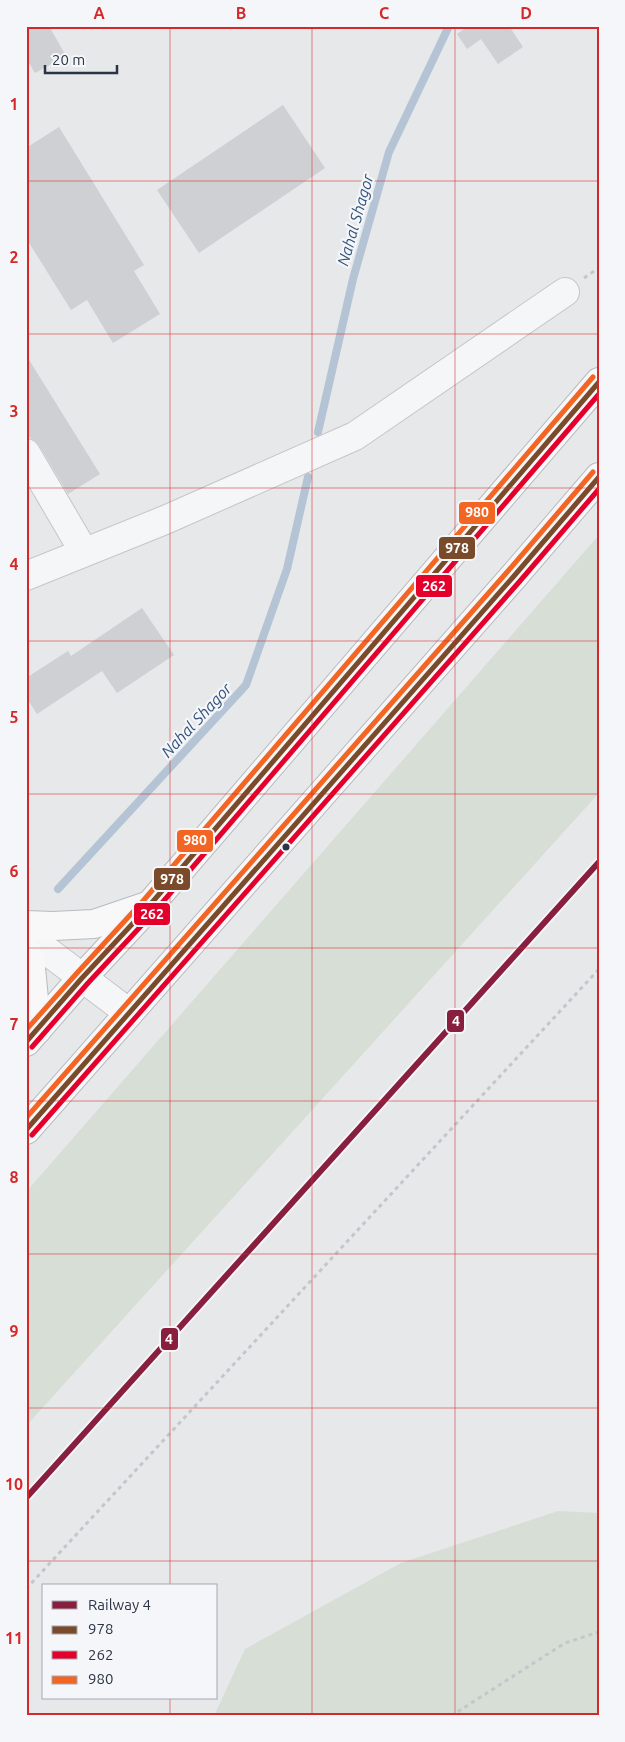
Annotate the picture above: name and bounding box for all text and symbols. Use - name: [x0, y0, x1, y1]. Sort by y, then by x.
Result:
- text: A: [93, 4, 105, 22]
- text: B: [236, 4, 246, 22]
- text: C: [379, 4, 389, 22]
- text: D: [520, 4, 532, 22]
- scale bar: [45, 42, 118, 74]
- text: 20 m: [52, 51, 85, 68]
- text: 1: [9, 95, 19, 113]
- water label: Nahal Shagor: [333, 171, 377, 268]
- text: 2: [9, 248, 19, 266]
- text: 3: [9, 402, 19, 420]
- line badge: 980: [458, 501, 496, 525]
- text: 980: [465, 504, 489, 520]
- line badge: 978: [438, 536, 476, 560]
- text: 978: [445, 540, 469, 556]
- text: 4: [9, 555, 19, 573]
- line badge: 262: [415, 574, 453, 598]
- text: 262: [422, 578, 446, 594]
- water label: Nahal Shagor: [157, 679, 235, 761]
- text: 5: [9, 708, 19, 726]
- line badge: 980: [176, 829, 214, 853]
- text: 980: [183, 832, 207, 848]
- unlabelled marker: [281, 842, 291, 852]
- text: 6: [9, 862, 19, 880]
- line badge: 978: [153, 867, 191, 891]
- text: 978: [160, 871, 184, 887]
- line badge: 262: [133, 902, 171, 926]
- text: 262: [140, 906, 164, 922]
- line badge: 4: [446, 1009, 465, 1033]
- text: 4: [452, 1013, 460, 1029]
- text: 7: [9, 1015, 19, 1033]
- text: 8: [9, 1168, 19, 1186]
- text: 9: [9, 1322, 19, 1340]
- line badge: 4: [160, 1327, 179, 1351]
- text: 4: [165, 1331, 173, 1347]
- text: 10: [5, 1475, 23, 1493]
- legend: [42, 1584, 218, 1700]
- text: Railway 4: [88, 1596, 151, 1613]
- text: 978: [88, 1620, 113, 1637]
- text: 11: [5, 1629, 23, 1647]
- text: 262: [88, 1646, 113, 1663]
- text: 980: [88, 1670, 113, 1687]

